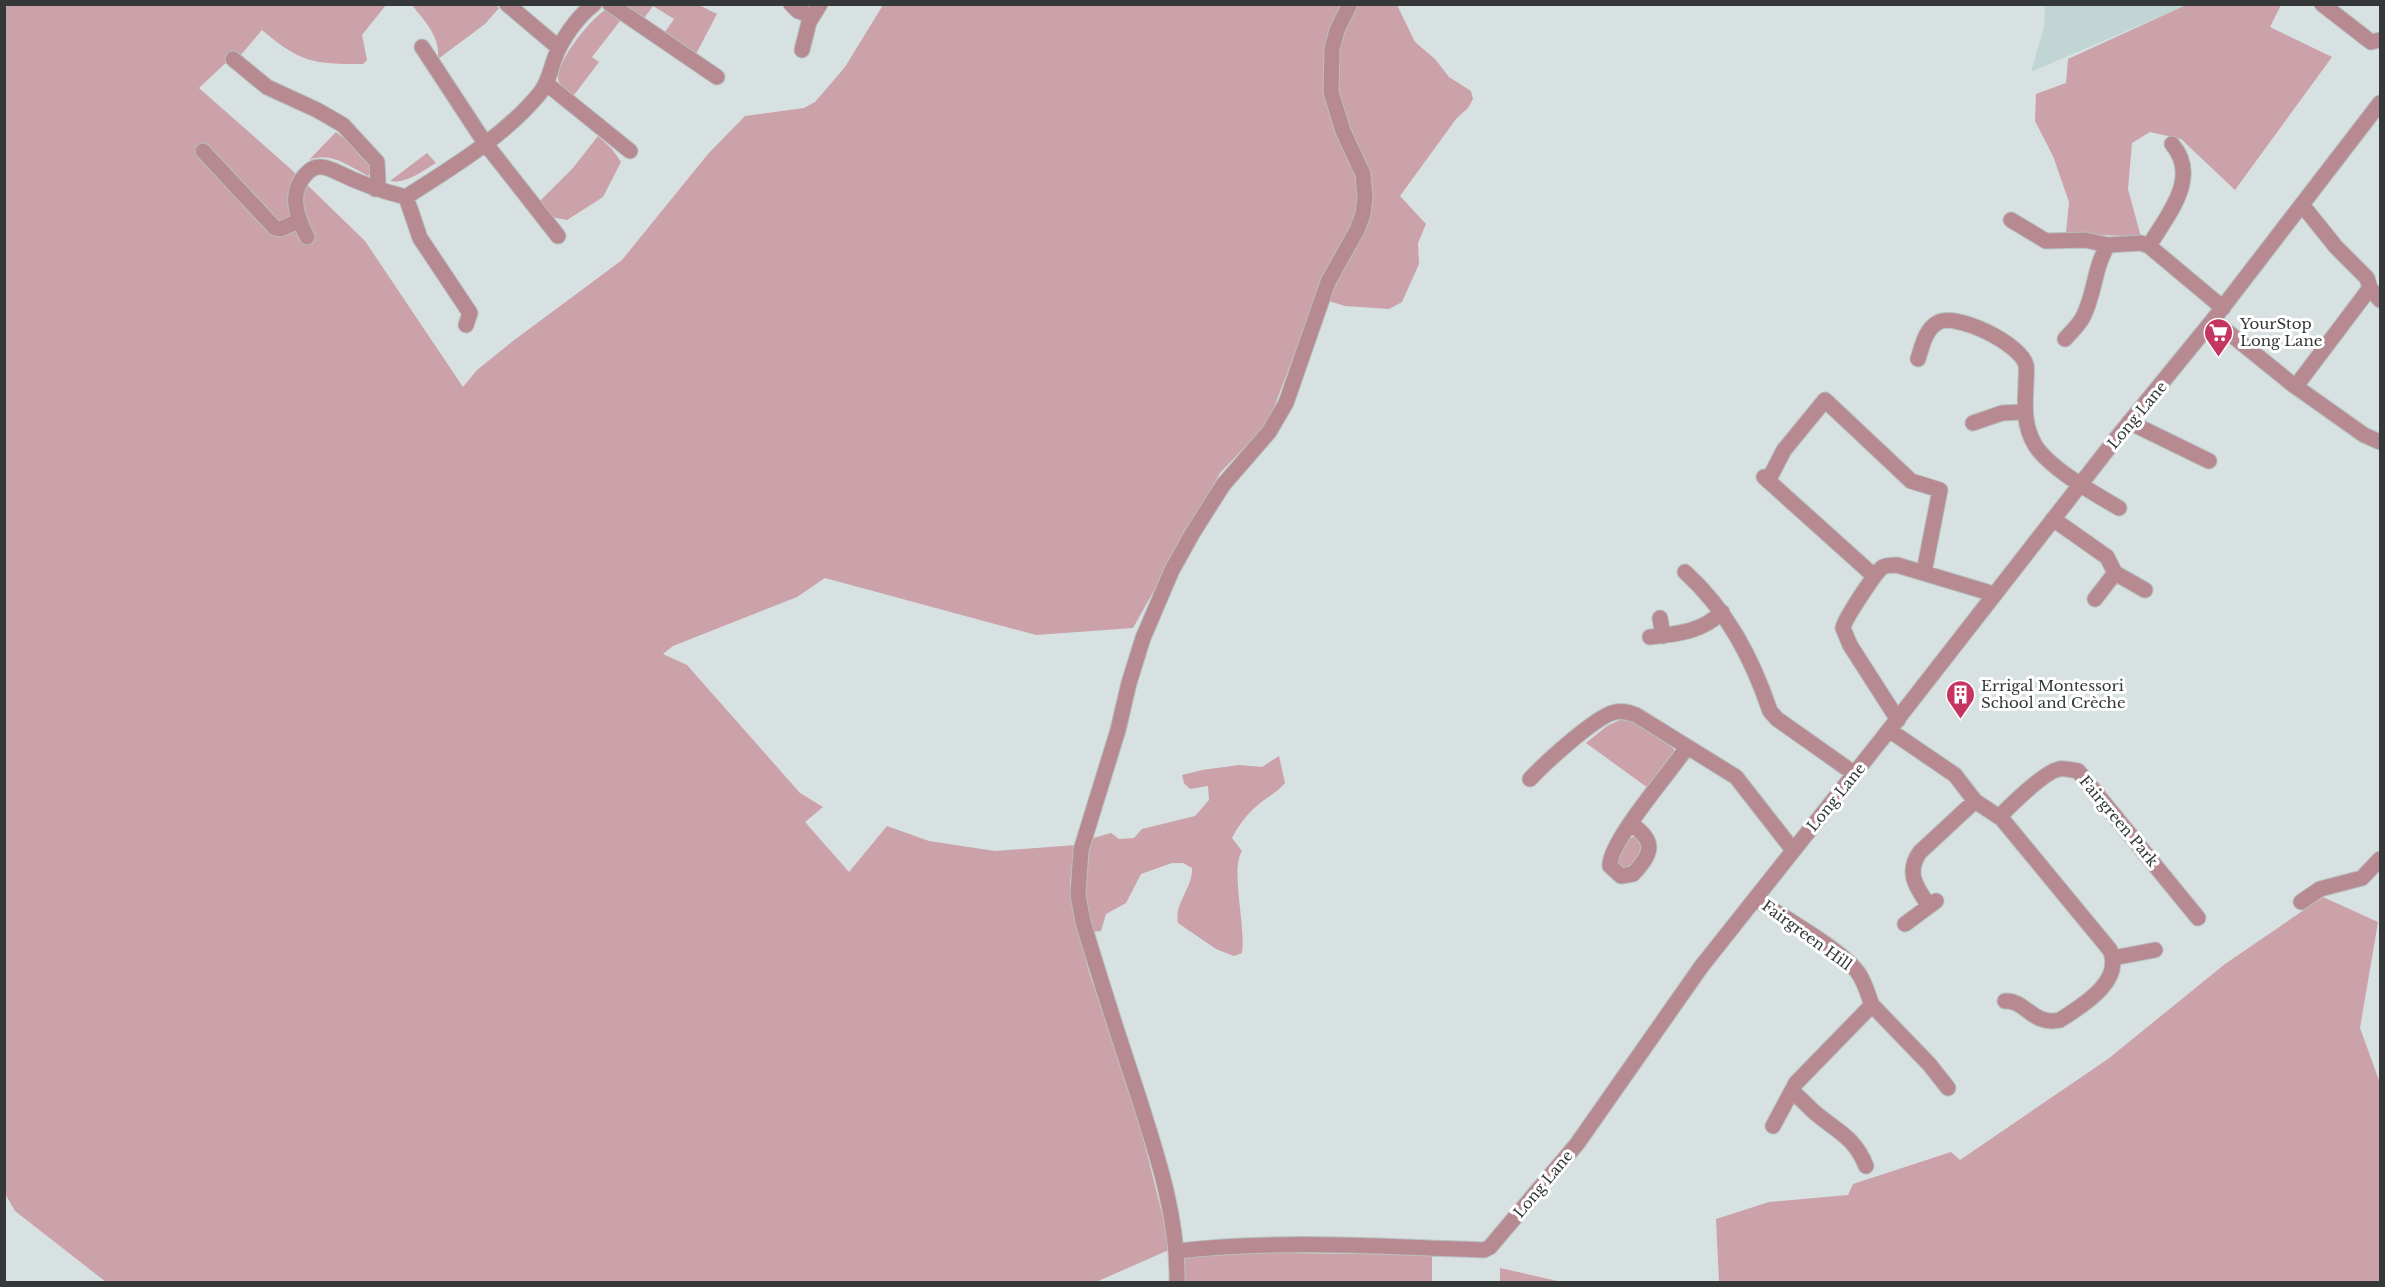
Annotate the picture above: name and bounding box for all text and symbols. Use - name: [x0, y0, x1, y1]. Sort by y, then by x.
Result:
- place label: YourStop Long Lane: [2239, 314, 2322, 350]
- supermarket icon: YourStop Long Lane: [2203, 316, 2235, 358]
- street label: Long Lane: [2103, 377, 2171, 453]
- place label: Errigal Montessori School and Crèche: [1981, 676, 2125, 712]
- building icon: Errigal Montessori School and Crèche: [1944, 678, 1976, 720]
- street label: Long Lane: [1803, 759, 1869, 835]
- street label: Fairgreen Park: [2075, 772, 2163, 871]
- street label: Fairgreen Hill: [1758, 896, 1856, 974]
- street label: Long Lane: [1509, 1146, 1577, 1222]

